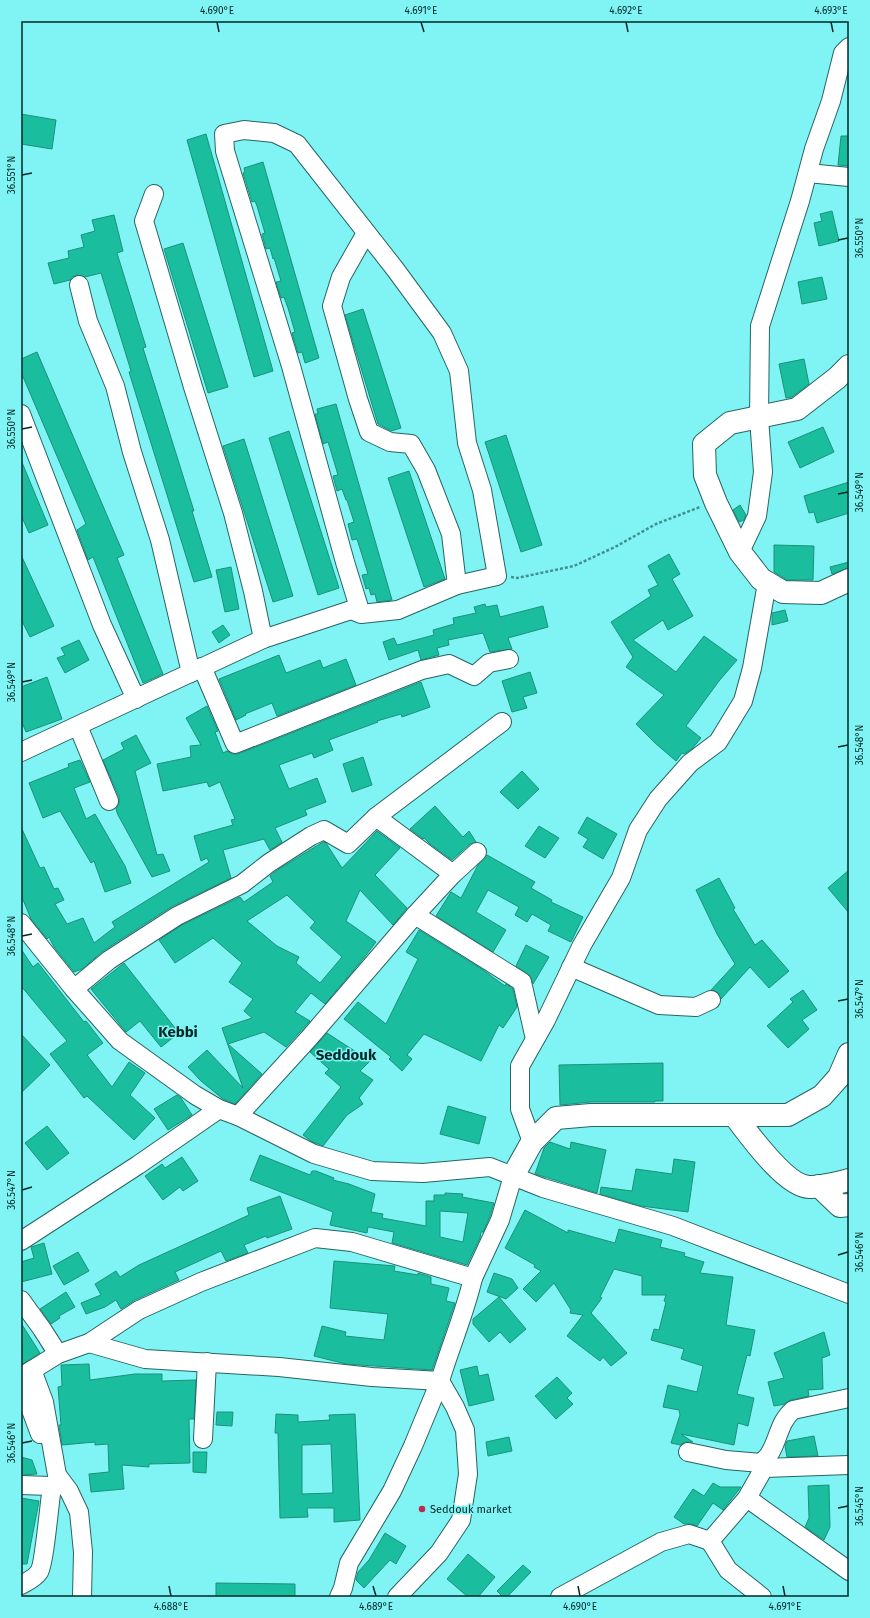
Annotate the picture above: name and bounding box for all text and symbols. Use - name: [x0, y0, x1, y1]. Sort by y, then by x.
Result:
- text: 4.690°E: [200, 5, 234, 17]
- text: 4.691°E: [405, 5, 437, 17]
- text: 4.692°E: [609, 5, 643, 17]
- text: 4.693°E: [814, 5, 848, 17]
- text: 36.551°N: [6, 156, 18, 194]
- text: 36.550°N: [854, 218, 866, 258]
- text: 36.550°N: [6, 409, 18, 449]
- text: 36.549°N: [854, 472, 866, 512]
- text: 36.549°N: [6, 662, 18, 702]
- text: 36.548°N: [854, 725, 866, 765]
- text: 36.548°N: [6, 916, 18, 956]
- text: 36.547°N: [854, 979, 866, 1019]
- district label: Kebbi: [158, 1023, 198, 1041]
- district label: Seddouk: [316, 1046, 377, 1064]
- text: 36.547°N: [6, 1170, 18, 1210]
- text: 36.546°N: [854, 1232, 866, 1272]
- text: 36.546°N: [6, 1423, 18, 1463]
- text: 36.545°N: [854, 1486, 866, 1526]
- place label: Seddouk market: [430, 1503, 512, 1516]
- marker: Seddouk market: [417, 1504, 427, 1514]
- text: 4.688°E: [154, 1601, 188, 1613]
- text: 4.689°E: [359, 1601, 393, 1613]
- text: 4.690°E: [563, 1601, 597, 1613]
- text: 4.691°E: [769, 1601, 801, 1613]

